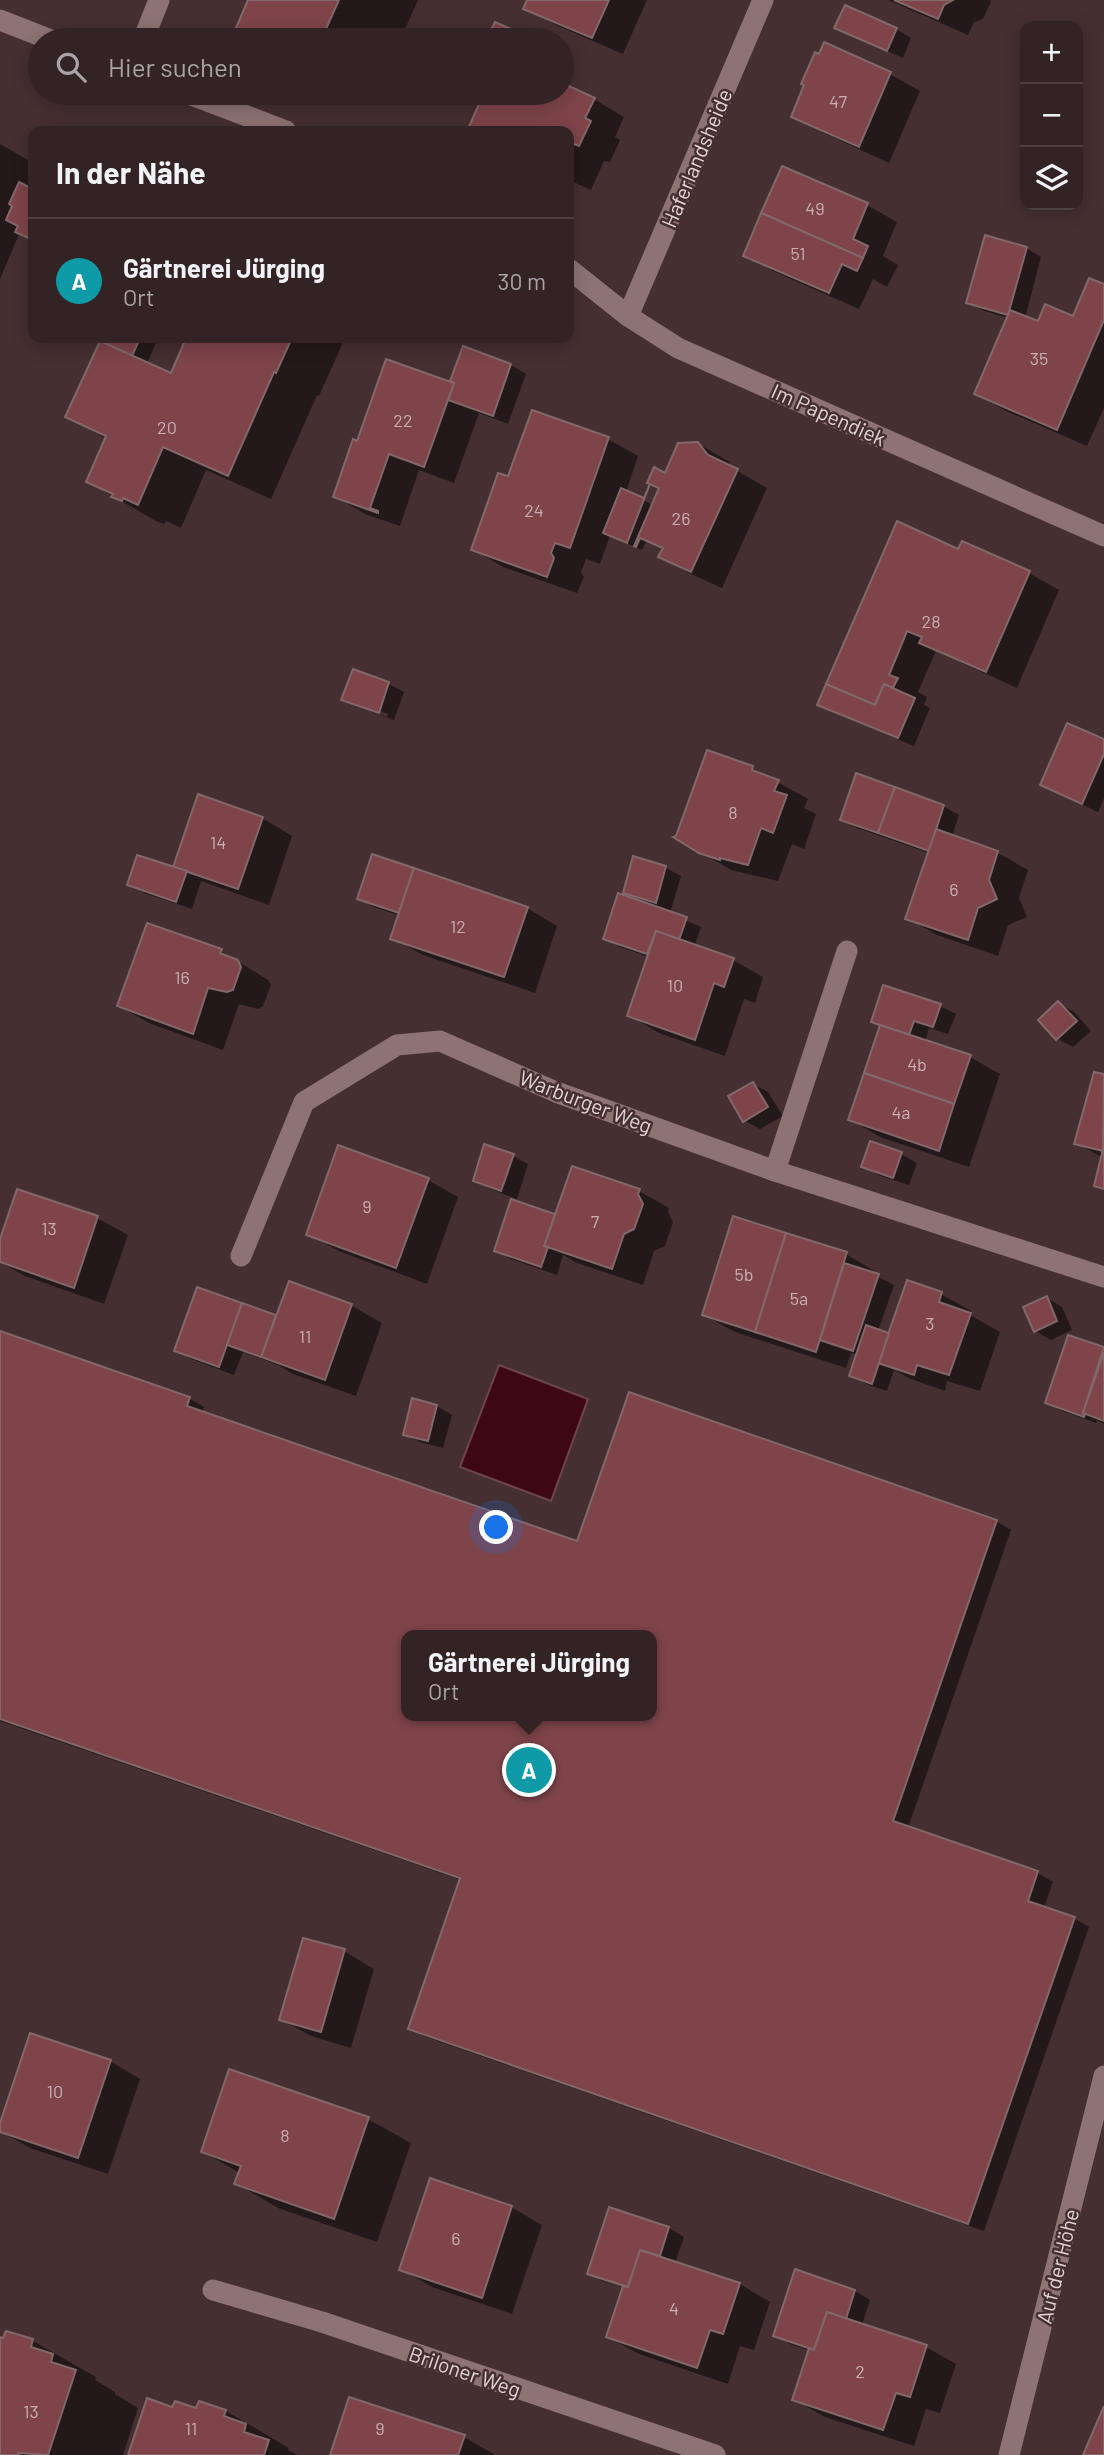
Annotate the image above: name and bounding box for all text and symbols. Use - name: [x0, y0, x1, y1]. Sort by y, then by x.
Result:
- map controls: [1020, 21, 1083, 210]
- button: +: [1020, 21, 1083, 84]
- search box: [28, 28, 574, 105]
- icon: search: [52, 48, 90, 86]
- text: Hier suchen: [108, 51, 242, 82]
- button: −: [1020, 84, 1083, 147]
- street label: Haferlandsheide: [656, 85, 736, 231]
- house number: 47: [829, 90, 847, 112]
- button: layers: [1020, 147, 1083, 210]
- text: In der Nähe: [56, 154, 206, 190]
- house number: 49: [805, 197, 825, 219]
- house number: 51: [790, 242, 806, 264]
- text: Gärtnerei Jürging: [123, 252, 325, 283]
- text: A: [71, 267, 87, 295]
- text: 30 m: [498, 267, 546, 295]
- text: Ort: [123, 283, 154, 311]
- house number: 35: [1030, 347, 1048, 369]
- street label: Im Papendiek: [768, 378, 890, 450]
- house number: 22: [393, 409, 413, 431]
- house number: 20: [157, 416, 177, 438]
- house number: 24: [524, 499, 544, 521]
- house number: 26: [672, 507, 690, 529]
- house number: 28: [921, 610, 941, 632]
- house number: 8: [728, 801, 738, 823]
- house number: 14: [210, 831, 226, 853]
- house number: 6: [949, 878, 959, 900]
- house number: 12: [450, 915, 466, 937]
- house number: 16: [174, 966, 190, 988]
- house number: 10: [667, 974, 683, 996]
- house number: 4b: [907, 1053, 927, 1075]
- street label: Warburger Weg: [516, 1064, 656, 1138]
- house number: 4a: [891, 1101, 911, 1123]
- house number: 9: [362, 1195, 372, 1217]
- house number: 7: [591, 1210, 600, 1232]
- house number: 13: [41, 1217, 57, 1239]
- house number: 5b: [734, 1263, 754, 1285]
- house number: 5a: [790, 1287, 808, 1309]
- house number: 3: [925, 1312, 935, 1334]
- house number: 11: [299, 1325, 311, 1347]
- your location: [479, 1510, 513, 1544]
- popup: [401, 1630, 657, 1721]
- text: Gärtnerei Jürging: [428, 1646, 630, 1677]
- text: Ort: [428, 1677, 459, 1705]
- pin: A: [506, 1744, 552, 1796]
- house number: 10: [47, 2080, 63, 2102]
- house number: 8: [280, 2124, 290, 2146]
- street label: Auf der Höhe: [1031, 2206, 1083, 2326]
- house number: 6: [451, 2227, 461, 2249]
- house number: 4: [669, 2297, 679, 2319]
- street label: Briloner Weg: [406, 2340, 524, 2402]
- house number: 2: [855, 2360, 865, 2382]
- house number: 13: [23, 2400, 39, 2422]
- house number: 11: [185, 2417, 197, 2439]
- house number: 9: [375, 2417, 385, 2439]

